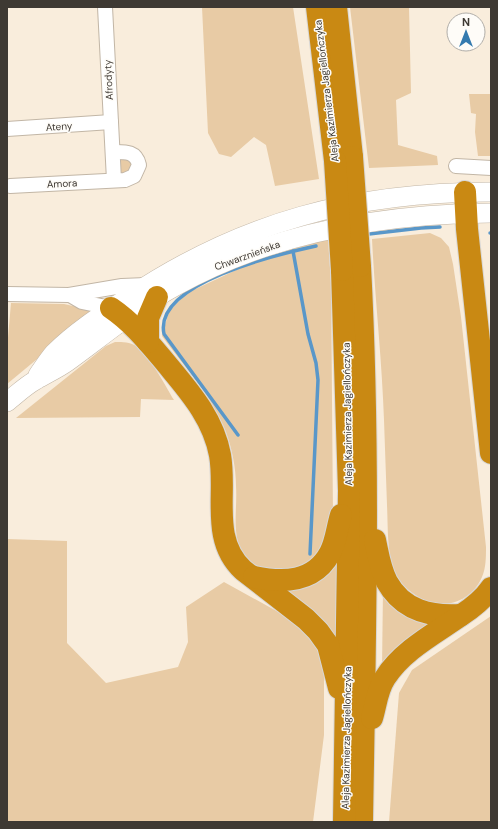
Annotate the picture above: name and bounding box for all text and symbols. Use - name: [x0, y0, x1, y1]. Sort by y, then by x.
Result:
- north arrow: [446, 12, 486, 52]
- text: N: [462, 15, 470, 29]
- street label: Aleja Kazimierza Jagiellończyka: [311, 19, 342, 163]
- street label: Afrodyty: [101, 59, 116, 101]
- street label: Ateny: [45, 119, 73, 134]
- street label: Amora: [46, 176, 78, 191]
- street label: Chwarznieńska: [212, 238, 282, 273]
- street label: Aleja Kazimierza Jagiellończyka: [340, 342, 355, 486]
- street label: Aleja Kazimierza Jagiellończyka: [339, 666, 354, 810]

